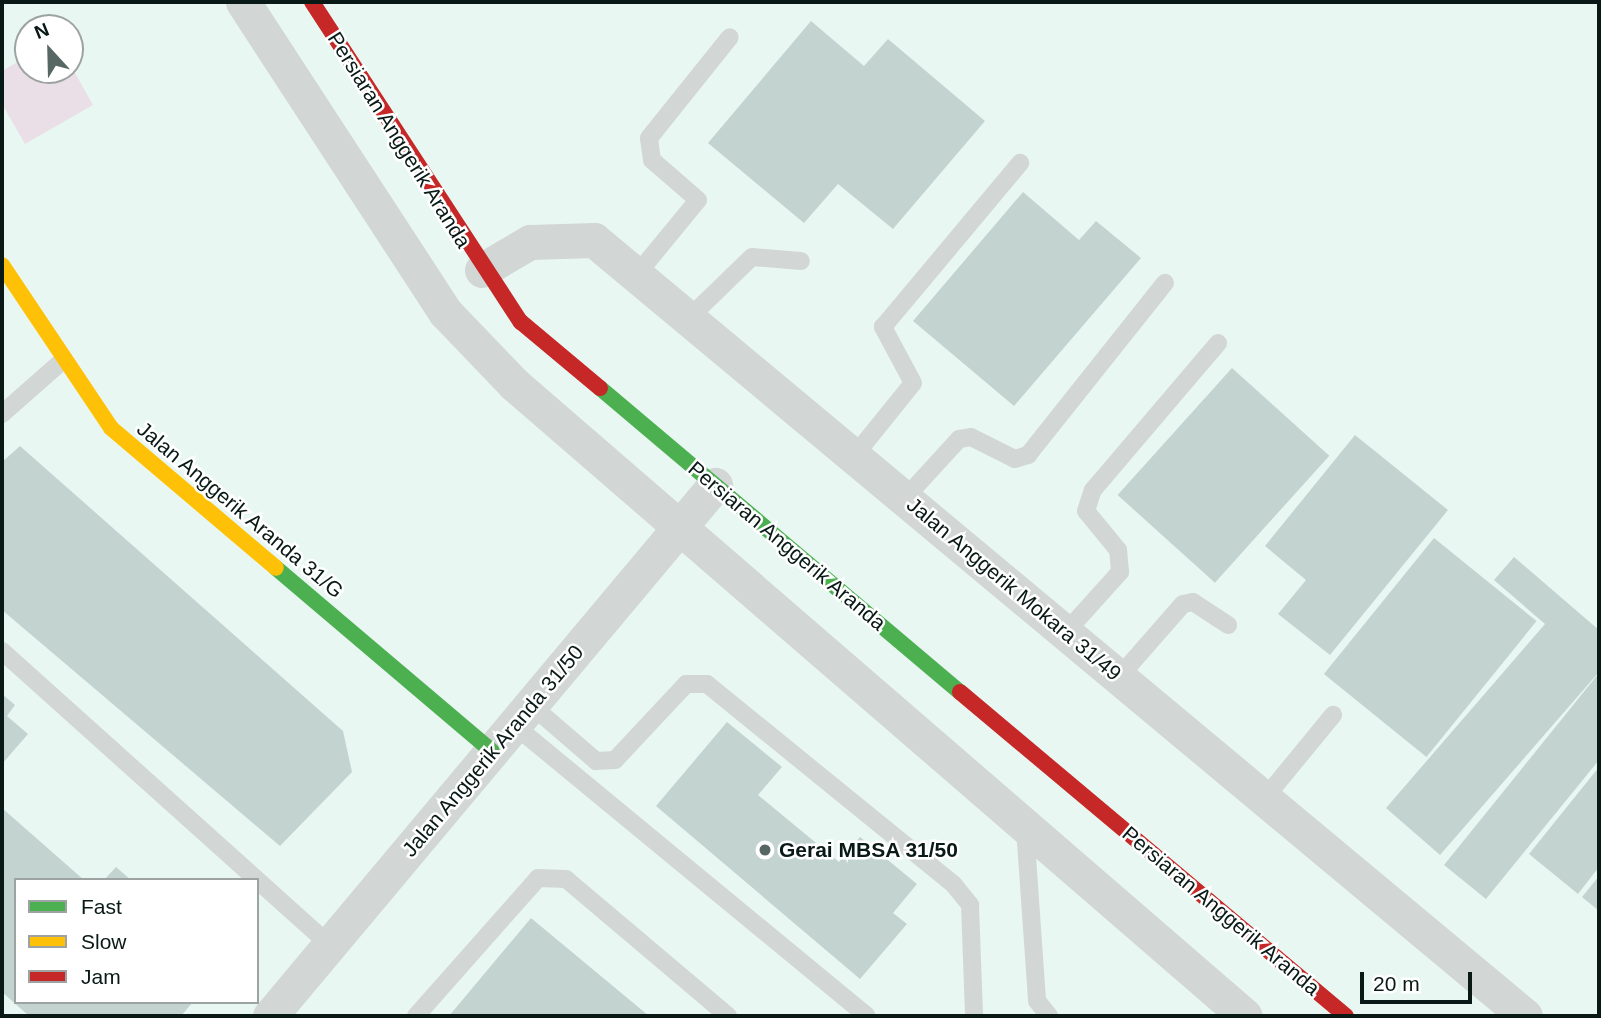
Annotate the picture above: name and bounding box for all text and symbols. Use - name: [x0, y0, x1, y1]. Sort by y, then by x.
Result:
- north arrow: [14, 14, 84, 84]
- text: N: [31, 19, 52, 43]
- street label: Persiaran Anggerik Aranda: [322, 26, 476, 254]
- street label: Jalan Anggerik Aranda 31/G: [131, 416, 349, 604]
- street label: Persiaran Anggerik Aranda: [682, 455, 892, 637]
- street label: Jalan Anggerik Mokara 31/49: [901, 492, 1127, 686]
- street label: Jalan Anggerik Aranda 31/50: [396, 639, 590, 863]
- street label: Persiaran Anggerik Aranda: [1116, 820, 1326, 1002]
- place label: Gerai MBSA 31/50: [779, 837, 959, 863]
- marker: Gerai MBSA 31/50: [757, 842, 773, 858]
- legend: [14, 878, 259, 1004]
- text: Fast: [81, 895, 122, 918]
- text: Slow: [81, 930, 127, 953]
- scale bar: [1363, 958, 1475, 1002]
- text: Jam: [81, 965, 121, 988]
- text: 20 m: [1373, 972, 1420, 995]

